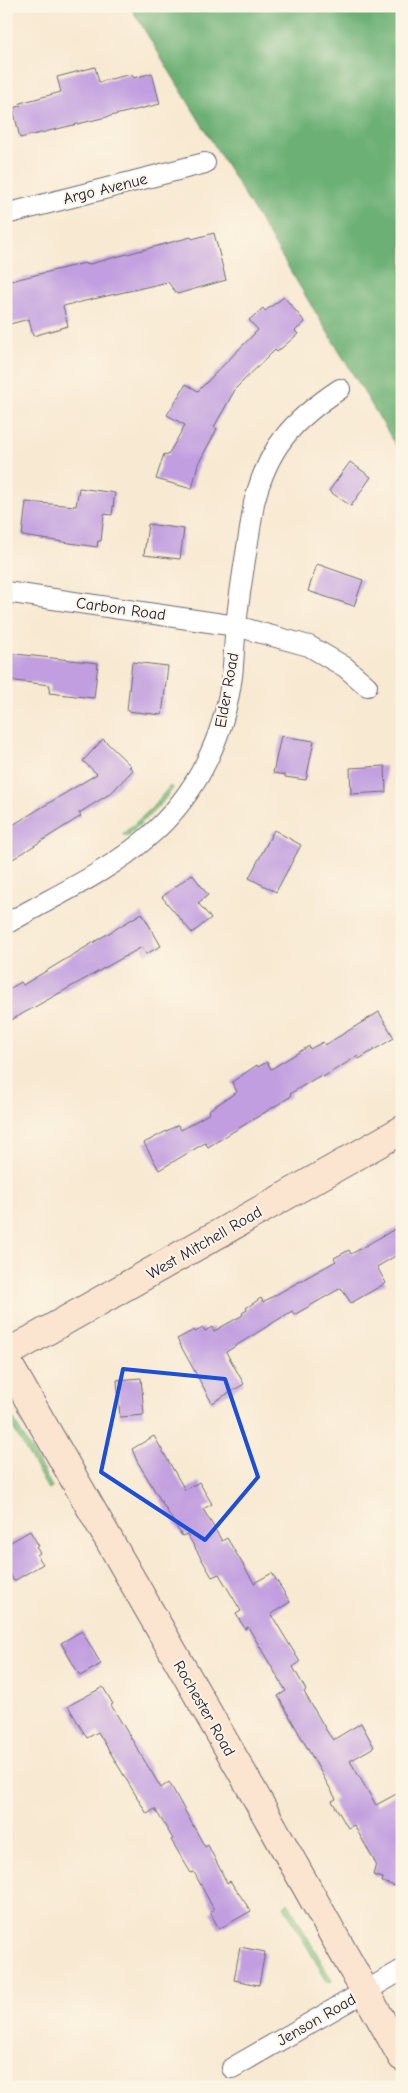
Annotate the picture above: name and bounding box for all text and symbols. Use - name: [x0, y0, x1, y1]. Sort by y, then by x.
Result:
- street label: Argo Avenue: [61, 170, 149, 208]
- street label: Carbon Road: [75, 594, 167, 624]
- street label: Elder Road: [212, 651, 242, 729]
- street label: West Mitchell Road: [144, 1203, 265, 1283]
- street label: Rochester Road: [170, 1658, 239, 1759]
- street label: Jenson Road: [274, 1990, 359, 2050]

